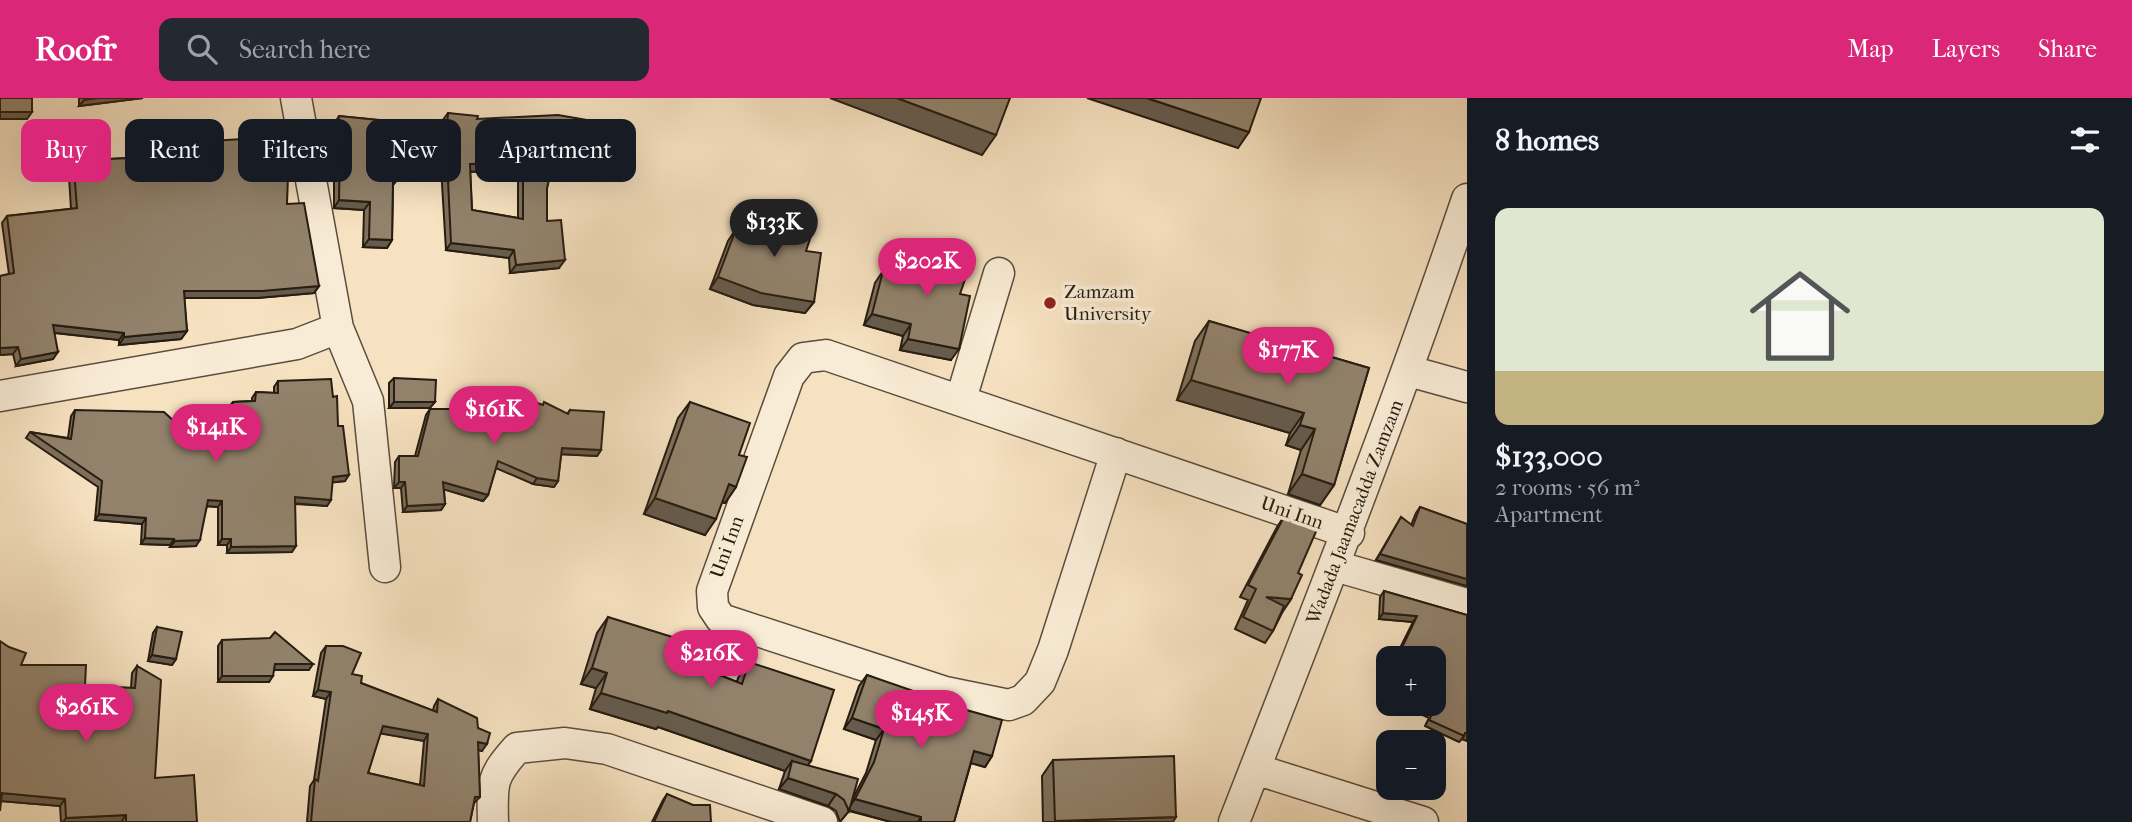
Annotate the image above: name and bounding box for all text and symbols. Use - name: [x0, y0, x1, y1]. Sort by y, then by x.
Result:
- search box: [159, 18, 649, 81]
- text: Roofr: [35, 30, 117, 69]
- icon: search: [183, 30, 221, 68]
- text: Search here: [239, 34, 371, 65]
- text: Map: [1848, 35, 1894, 63]
- text: Layers: [1932, 35, 2000, 63]
- text: Share: [2038, 35, 2097, 63]
- chip: Buy: [21, 119, 111, 182]
- chip: Rent: [125, 119, 224, 182]
- chip: Filters: [238, 119, 352, 182]
- chip: New: [366, 119, 461, 182]
- chip: Apartment: [475, 119, 636, 182]
- icon: filters: [2066, 121, 2104, 159]
- text: 8 homes: [1495, 123, 1599, 158]
- pin: $133K: [725, 200, 823, 259]
- text: $133K: [746, 208, 802, 235]
- pin: $202K: [878, 238, 976, 298]
- text: $202K: [894, 247, 960, 274]
- icon: home: [1737, 253, 1863, 379]
- place label: Zamzam University: [1064, 281, 1152, 325]
- marker: Zamzam University: [1042, 295, 1058, 311]
- pin: $177K: [1239, 328, 1337, 387]
- text: $177K: [1258, 336, 1318, 363]
- pin: $161K: [445, 386, 543, 446]
- text: $161K: [465, 395, 523, 422]
- street label: Wadada Jaamacadda Zamzam: [1302, 397, 1408, 628]
- pin: $141K: [167, 404, 265, 464]
- text: $141K: [186, 413, 246, 440]
- text: $133,000: [1495, 439, 1603, 474]
- text: 2 rooms · 56 m²: [1495, 474, 1640, 501]
- street label: Uni Inn: [1258, 492, 1326, 534]
- text: Apartment: [1495, 501, 1603, 528]
- street label: Uni Inn: [706, 513, 748, 581]
- pin: $216K: [662, 630, 760, 690]
- text: $216K: [680, 639, 742, 666]
- map controls: [1376, 646, 1446, 800]
- button: +: [1376, 646, 1446, 716]
- pin: $261K: [37, 684, 135, 744]
- pin: $145K: [872, 690, 970, 750]
- text: $261K: [55, 693, 117, 720]
- text: $145K: [891, 699, 951, 726]
- button: −: [1376, 730, 1446, 800]

